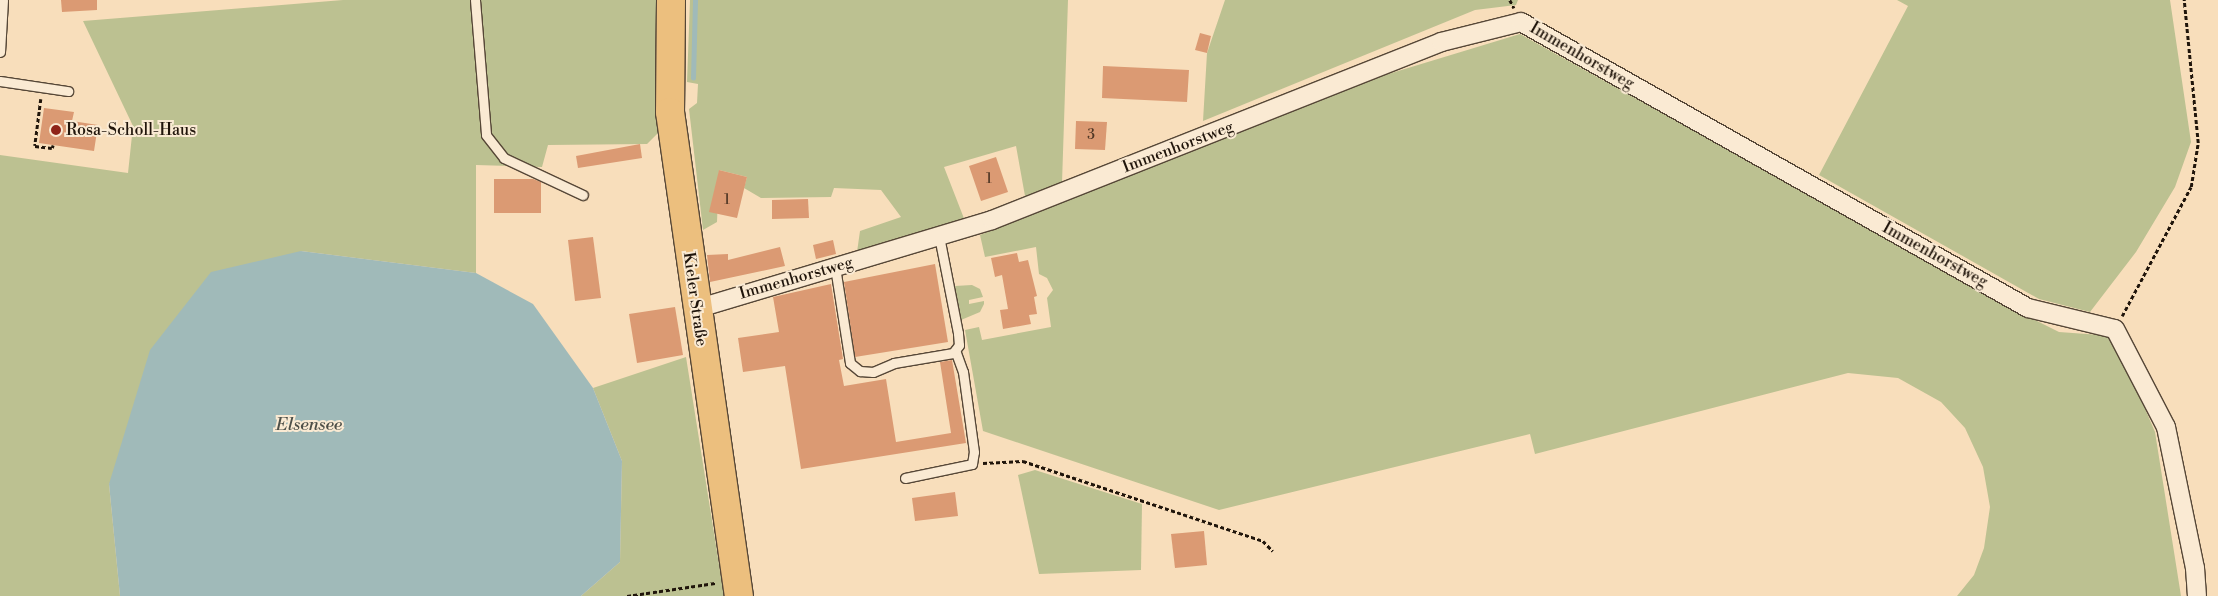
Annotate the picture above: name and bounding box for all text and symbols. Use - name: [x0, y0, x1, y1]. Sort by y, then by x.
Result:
- street label: Immenhorstweg: [1526, 18, 1638, 94]
- street label: Immenhorstweg: [1120, 117, 1236, 177]
- place label: Rosa-Scholl-Haus: [66, 120, 196, 140]
- marker: Rosa-Scholl-Haus: [50, 124, 62, 136]
- house number: 3: [1087, 127, 1095, 143]
- house number: 1: [986, 171, 992, 187]
- house number: 1: [724, 192, 730, 208]
- street label: Immenhorstweg: [1879, 218, 1991, 292]
- street label: Kieler Straße: [679, 251, 711, 347]
- street label: Immenhorstweg: [737, 253, 855, 303]
- water label: Elsensee: [276, 414, 342, 436]

